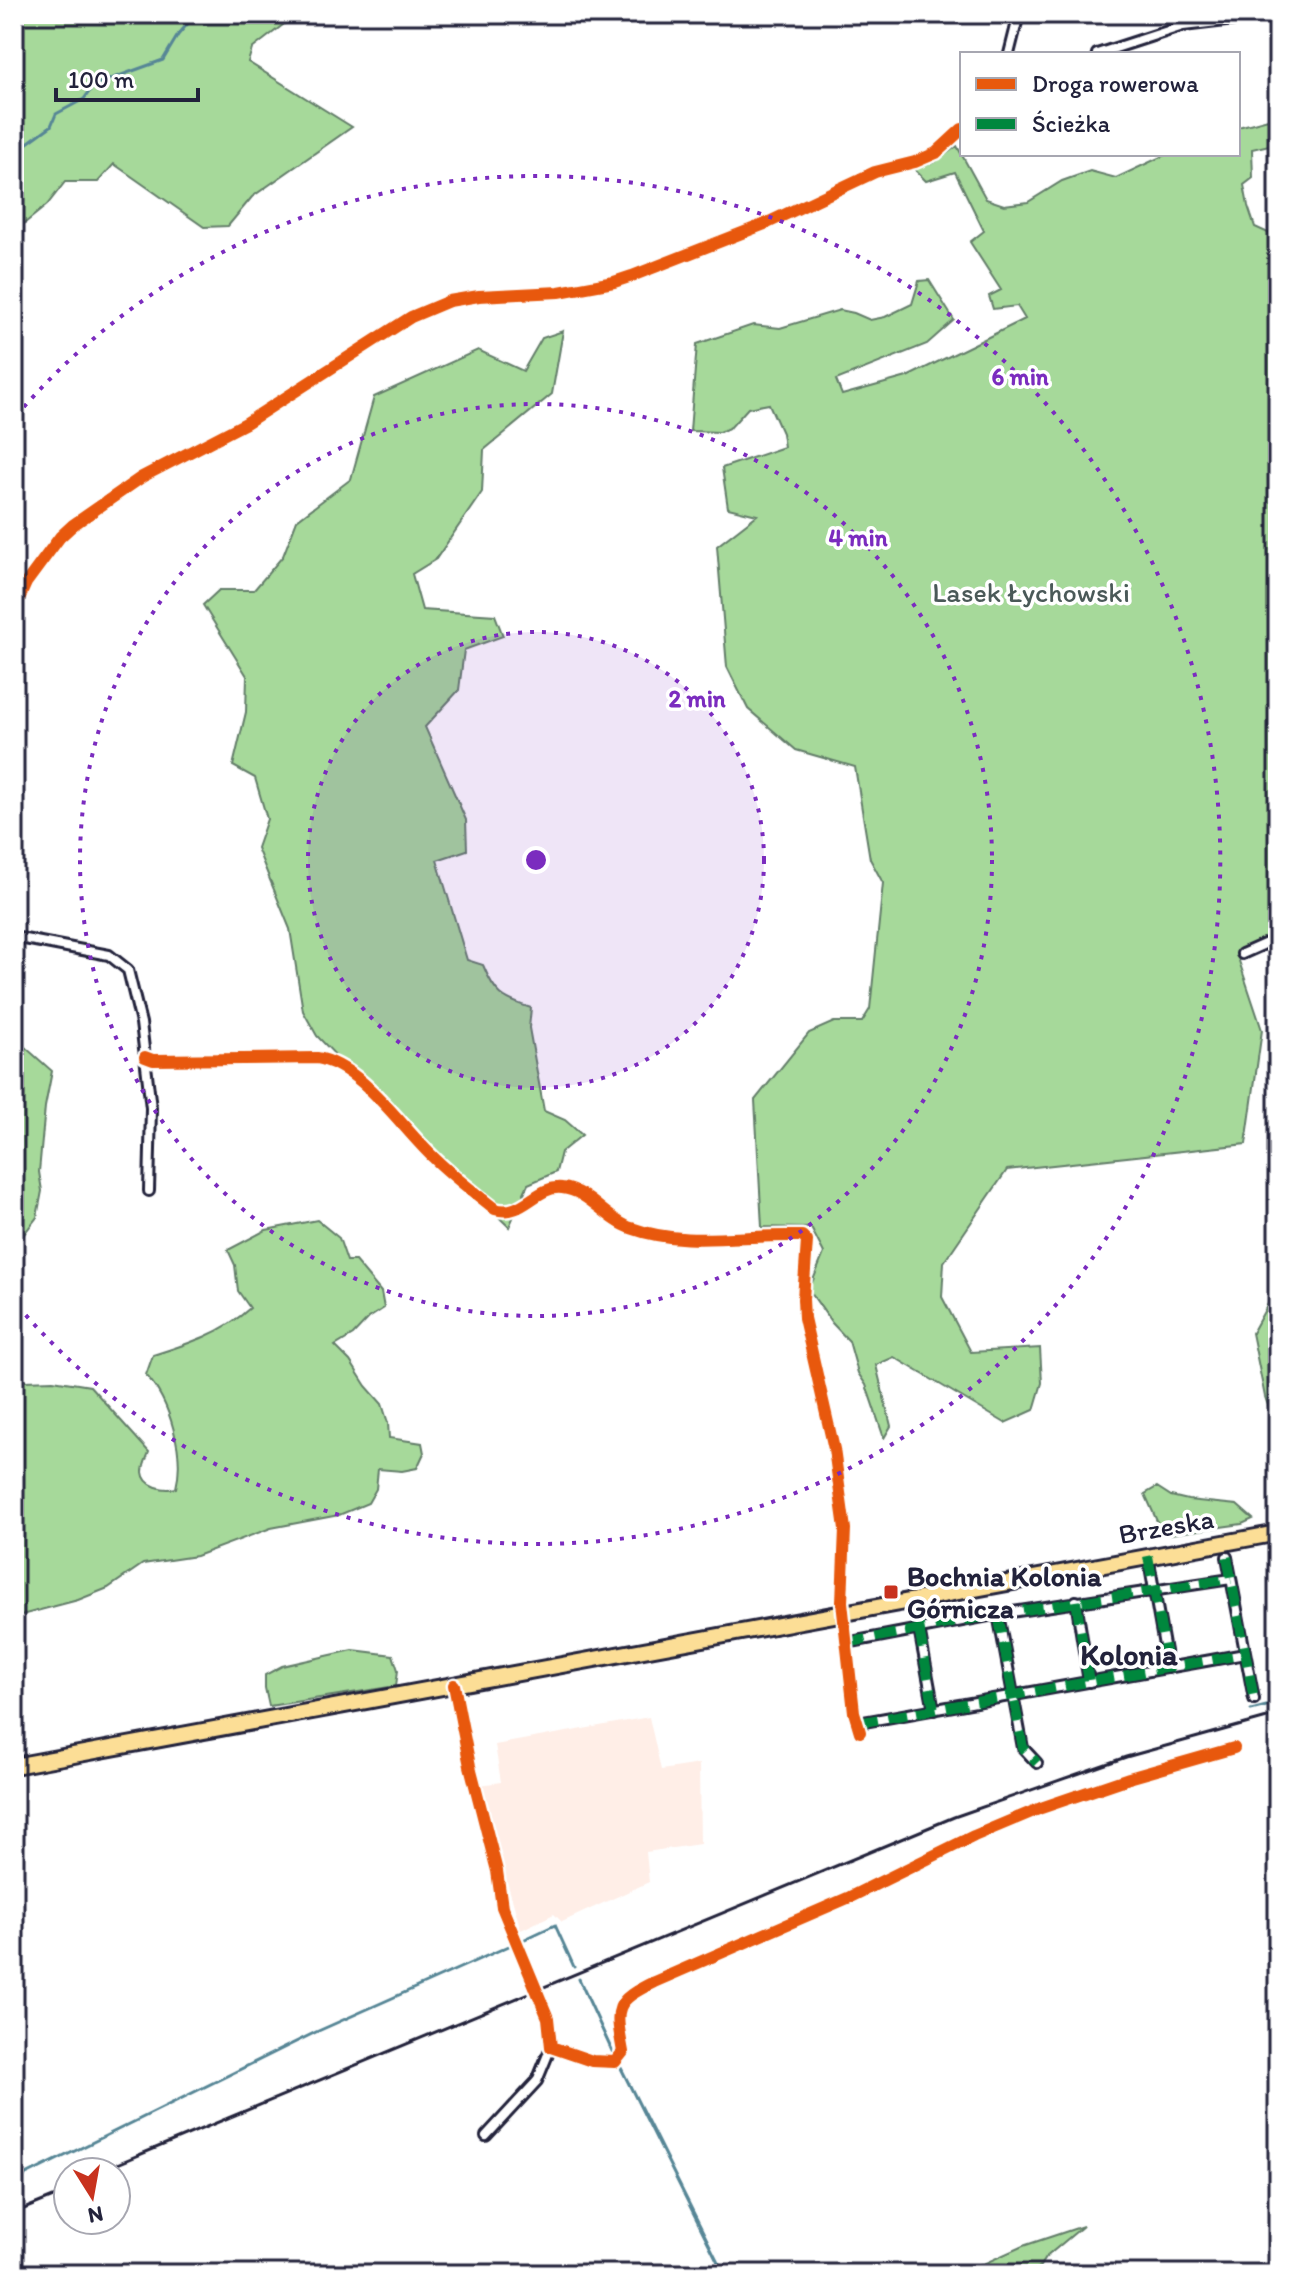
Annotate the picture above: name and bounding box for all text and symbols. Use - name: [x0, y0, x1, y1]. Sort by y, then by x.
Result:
- scale bar: [56, 52, 198, 102]
- legend: [960, 52, 1240, 156]
- text: 100 m: [68, 65, 134, 94]
- text: Droga rowerowa: [1032, 69, 1199, 98]
- text: Ścieżka: [1032, 109, 1111, 138]
- text: 6 min: [991, 362, 1049, 391]
- text: 4 min: [829, 523, 888, 552]
- park label: Lasek Łychowski: [932, 575, 1130, 609]
- text: 2 min: [668, 684, 726, 713]
- centre of rings: [522, 846, 550, 874]
- street label: Brzeska: [1116, 1501, 1217, 1551]
- place label: Bochnia Kolonia Górnicza: [907, 1559, 1102, 1625]
- marker: Bochnia Kolonia Górnicza: [882, 1583, 900, 1601]
- district label: Kolonia: [1080, 1636, 1178, 1673]
- north arrow: [52, 2156, 132, 2236]
- text: N: [86, 2200, 106, 2230]

